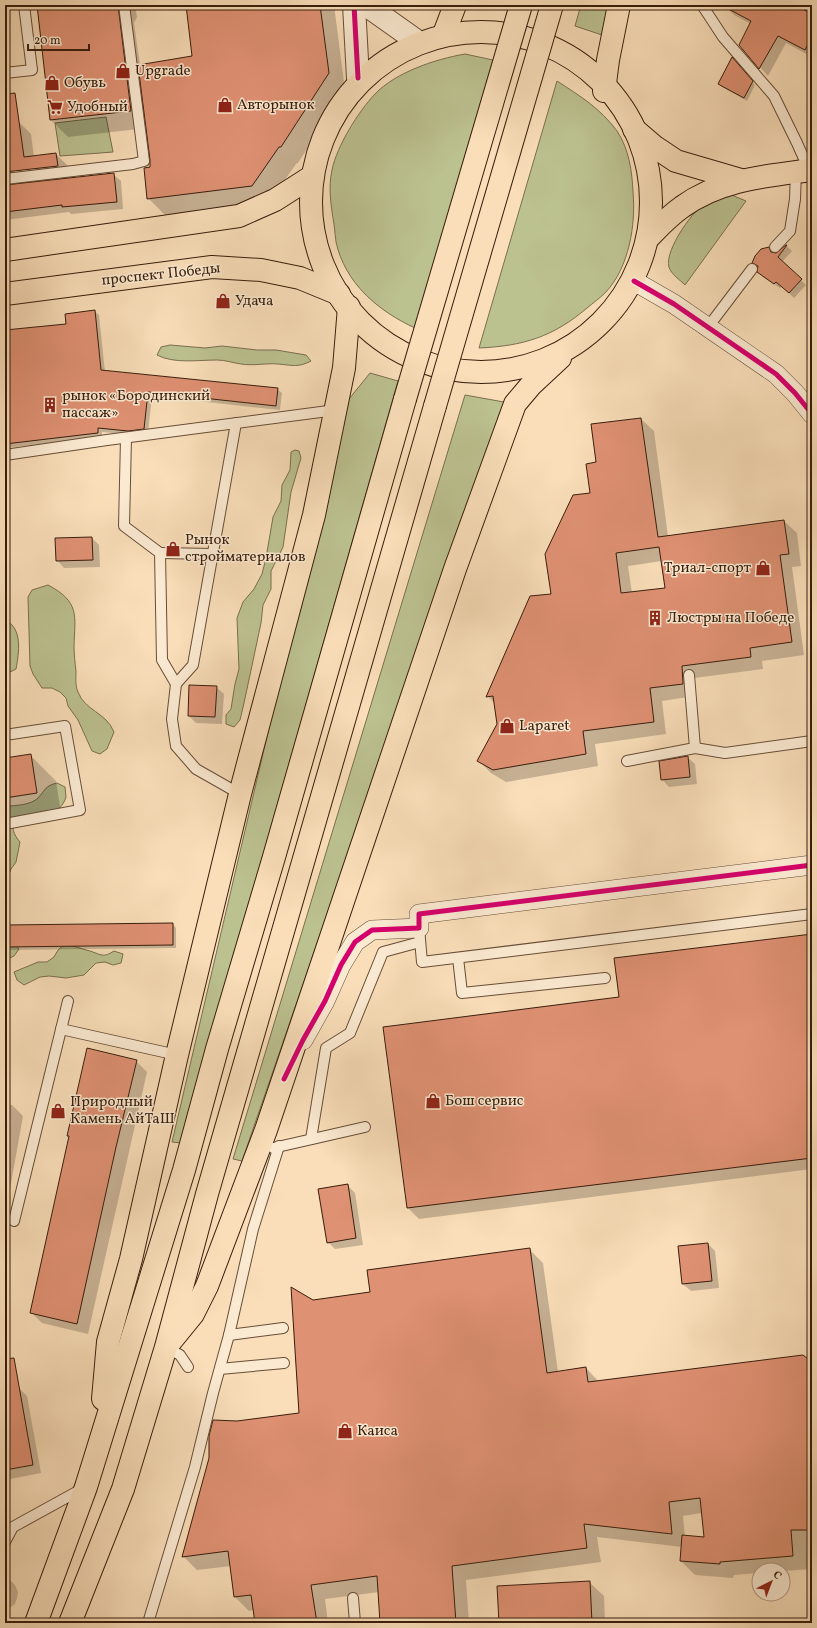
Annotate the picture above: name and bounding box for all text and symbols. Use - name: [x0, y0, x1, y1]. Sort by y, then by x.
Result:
- scale bar: [28, 26, 89, 52]
- text: 20 m: [34, 33, 61, 49]
- place label: Upgrade: [135, 61, 191, 82]
- shop icon: Upgrade: [114, 62, 132, 80]
- place label: Обувь: [64, 73, 106, 94]
- shop icon: Обувь: [43, 74, 61, 92]
- place label: Авторынок: [237, 95, 314, 116]
- shop icon: Авторынок: [216, 96, 234, 114]
- place label: Удобный: [67, 97, 128, 118]
- supermarket icon: Удобный: [46, 98, 64, 116]
- street label: проспект Победы: [100, 258, 222, 292]
- place label: Удача: [235, 291, 274, 312]
- shop icon: Удача: [214, 292, 232, 310]
- place label: рынок «Бородинский пассаж»: [62, 386, 210, 424]
- building icon: рынок «Бородинский пассаж»: [41, 396, 59, 414]
- place label: Рынок стройматериалов: [185, 530, 306, 568]
- shop icon: Рынок стройматериалов: [164, 540, 182, 558]
- place label: Триал-спорт: [664, 558, 751, 579]
- shop icon: Триал-спорт: [754, 559, 772, 577]
- place label: Люстры на Победе: [667, 608, 794, 629]
- building icon: Люстры на Победе: [646, 609, 664, 627]
- place label: Laparet: [519, 716, 570, 737]
- shop icon: Laparet: [498, 717, 516, 735]
- place label: Бош сервис: [445, 1091, 524, 1112]
- place label: Природный Камень АйТаШ: [70, 1092, 175, 1130]
- shop icon: Бош сервис: [424, 1092, 442, 1110]
- shop icon: Природный Камень АйТаШ: [49, 1102, 67, 1120]
- place label: Каиса: [357, 1421, 398, 1442]
- shop icon: Каиса: [336, 1422, 354, 1440]
- north arrow: [751, 1562, 791, 1602]
- text: С: [769, 1568, 784, 1584]

